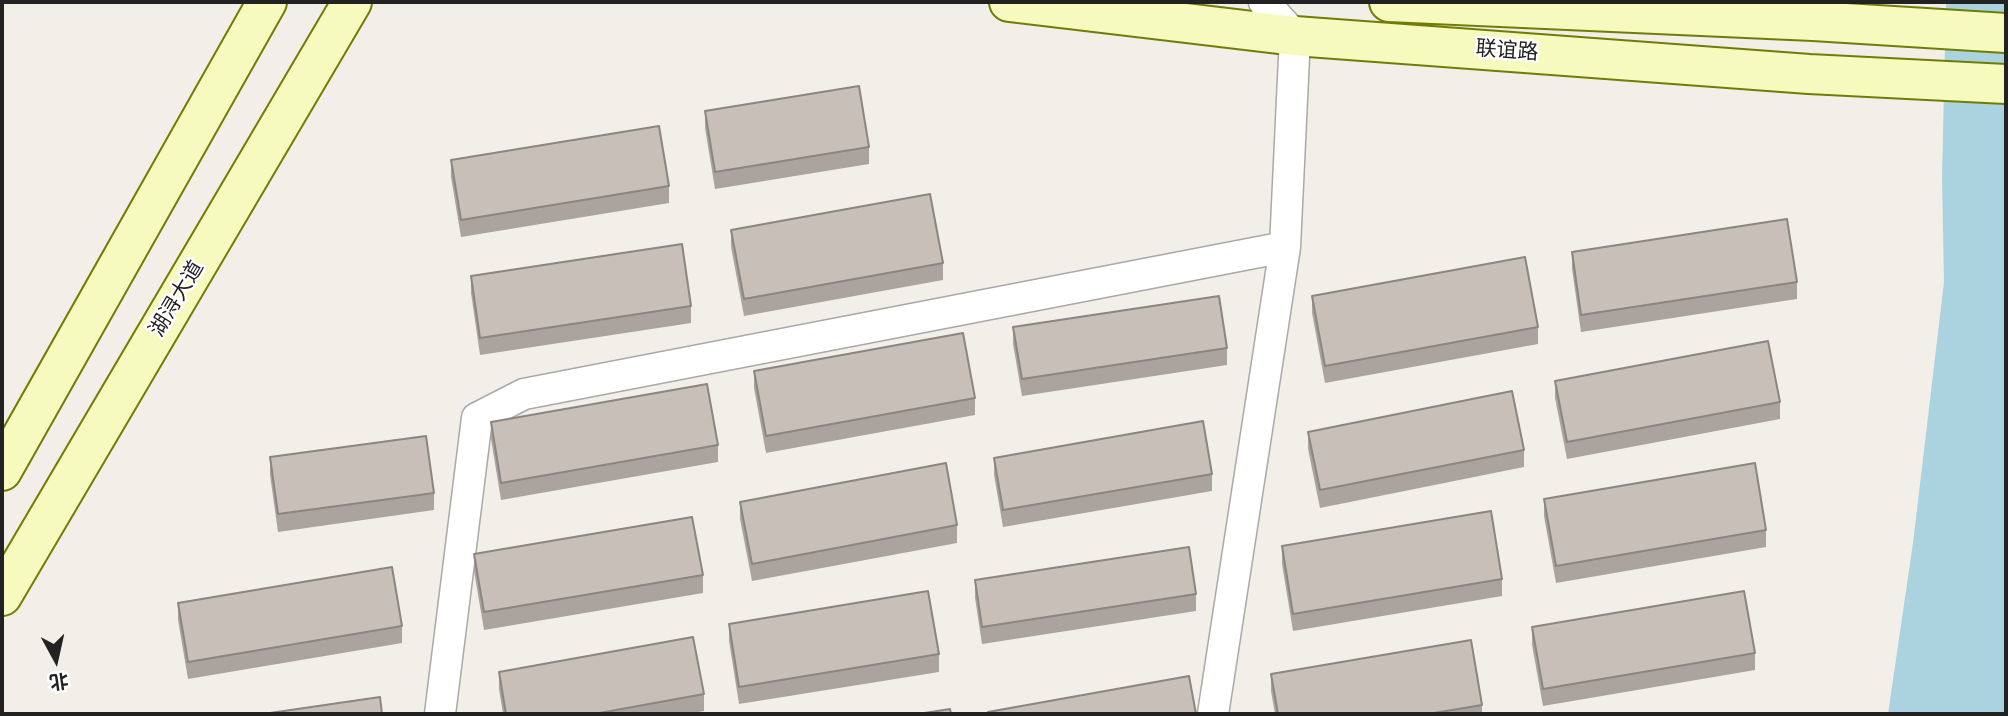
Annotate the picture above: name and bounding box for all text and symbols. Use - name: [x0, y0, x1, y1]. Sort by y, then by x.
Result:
- street label: 联谊路: [1475, 36, 1539, 66]
- street label: 湖浔大道: [145, 257, 209, 341]
- north arrow: [21, 625, 91, 695]
- text: 北: [48, 669, 70, 693]

